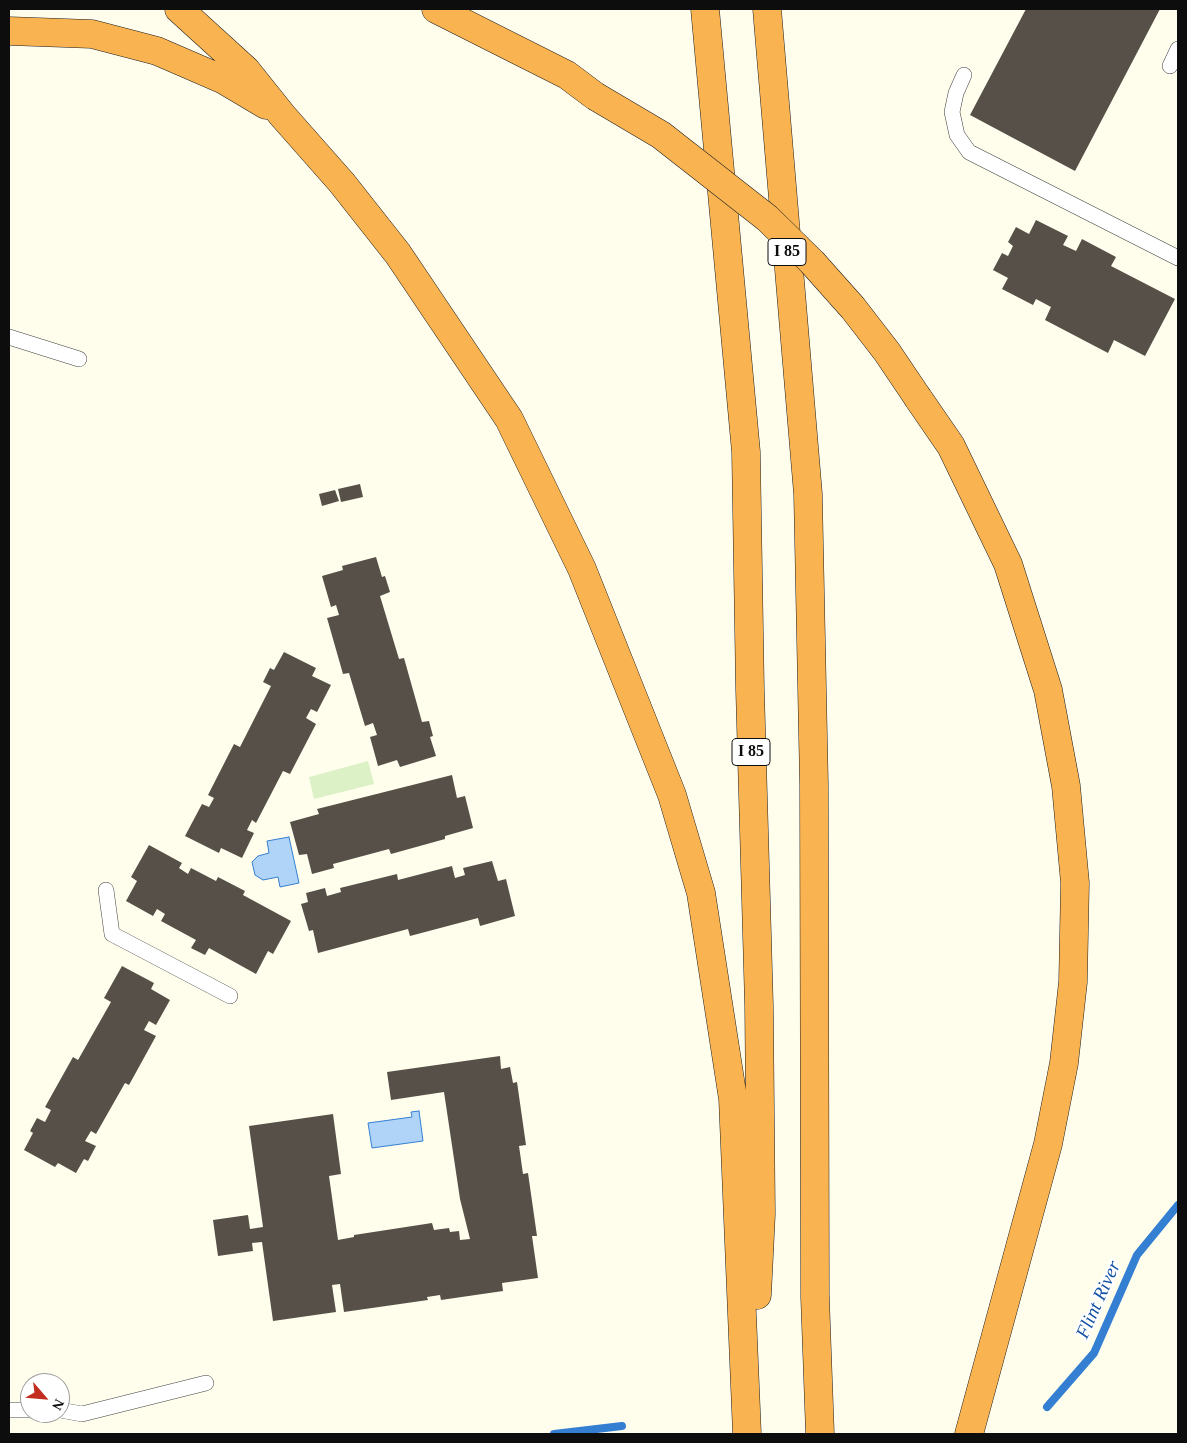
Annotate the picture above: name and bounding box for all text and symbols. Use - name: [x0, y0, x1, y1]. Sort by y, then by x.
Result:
- road number: I 85: [768, 238, 806, 266]
- road number: I 85: [732, 739, 770, 766]
- water label: Flint River: [1072, 1258, 1126, 1342]
- north arrow: [20, 1373, 70, 1423]
- text: N: [49, 1397, 67, 1412]

